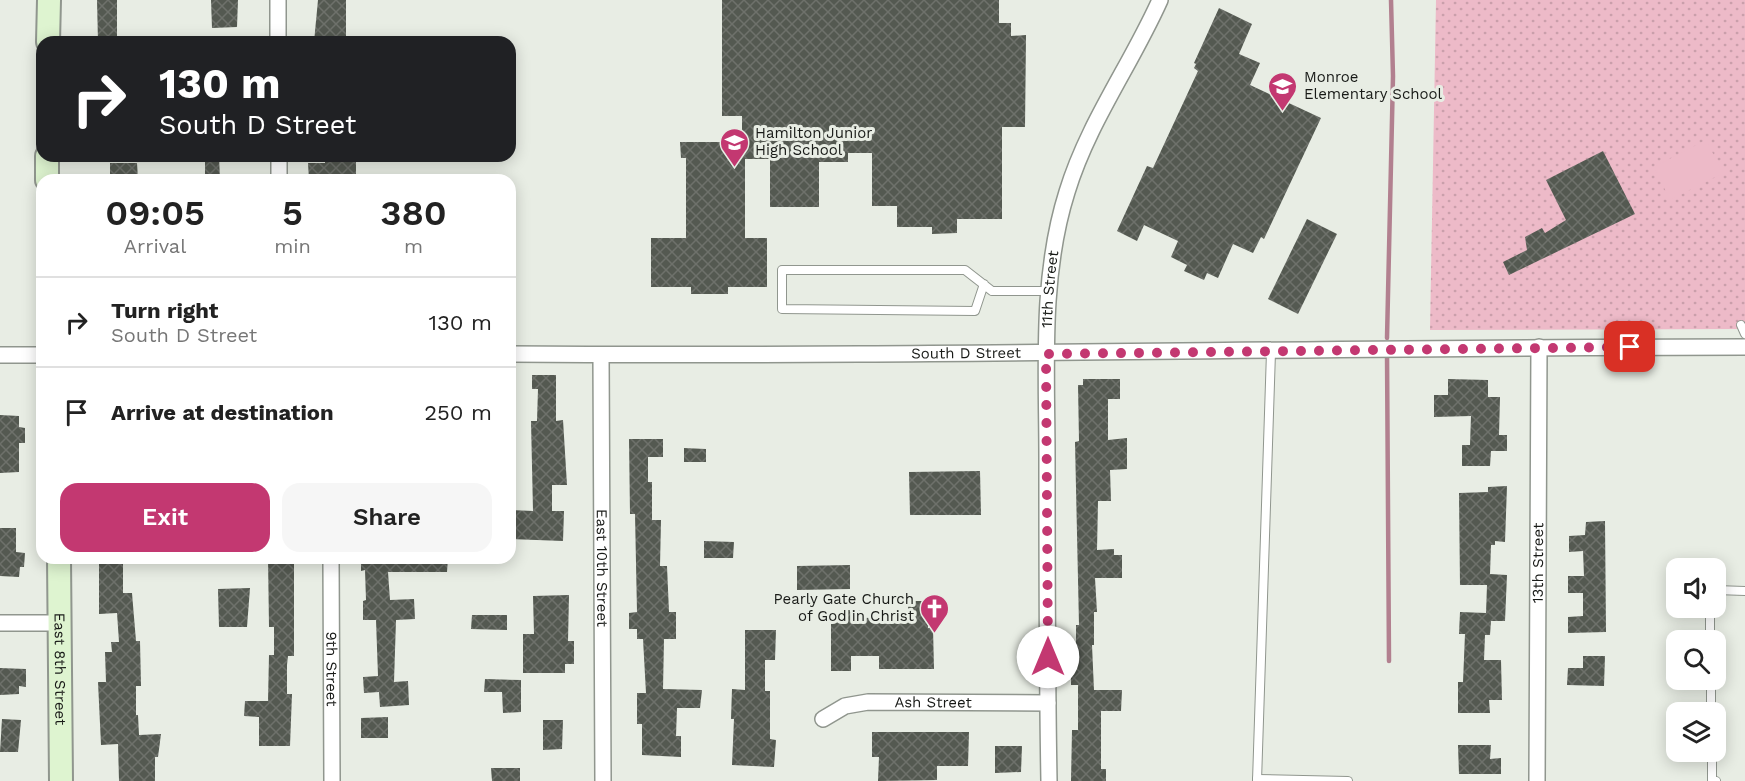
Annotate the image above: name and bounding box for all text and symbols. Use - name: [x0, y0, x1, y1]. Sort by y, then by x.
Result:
- text: 130 m: [159, 59, 281, 108]
- icon: right: [60, 60, 138, 138]
- place label: Monroe Elementary School: [1304, 68, 1443, 103]
- school or university icon: Monroe Elementary School: [1267, 70, 1299, 112]
- text: South D Street: [159, 109, 356, 141]
- place label: Hamilton Junior High School: [755, 124, 872, 159]
- school or university icon: Hamilton Junior High School: [718, 126, 750, 168]
- text: 09:05: [105, 192, 205, 234]
- text: 5: [282, 192, 303, 234]
- text: 380: [380, 192, 447, 234]
- text: Arrival: [124, 234, 186, 258]
- text: min: [274, 234, 311, 258]
- text: m: [404, 234, 423, 258]
- street label: 11th Street: [1038, 248, 1062, 328]
- text: Turn right: [111, 298, 218, 323]
- icon: right: [60, 306, 93, 339]
- text: 130 m: [428, 310, 492, 335]
- pin: [1604, 321, 1655, 372]
- text: South D Street: [111, 323, 257, 347]
- icon: arrive: [1613, 330, 1646, 363]
- street label: South D Street: [911, 344, 1022, 363]
- icon: arrive: [60, 396, 93, 429]
- text: Arrive at destination: [111, 400, 334, 425]
- text: 250 m: [424, 400, 492, 425]
- button: Exit: [60, 483, 270, 552]
- button: Share: [282, 483, 492, 552]
- street label: East 10th Street: [593, 509, 611, 628]
- street label: 13th Street: [1529, 522, 1547, 603]
- map controls: [1666, 558, 1726, 762]
- button: sound: [1666, 558, 1726, 618]
- place label: Pearly Gate Church of God in Christ: [774, 590, 915, 625]
- church icon: Pearly Gate Church of God in Christ: [919, 592, 951, 634]
- street label: East 8th Street: [50, 613, 70, 726]
- position arrow: [1016, 625, 1080, 689]
- button: search: [1666, 630, 1726, 690]
- street label: 9th Street: [322, 631, 341, 707]
- street label: Ash Street: [894, 693, 973, 712]
- button: layers: [1666, 702, 1726, 762]

